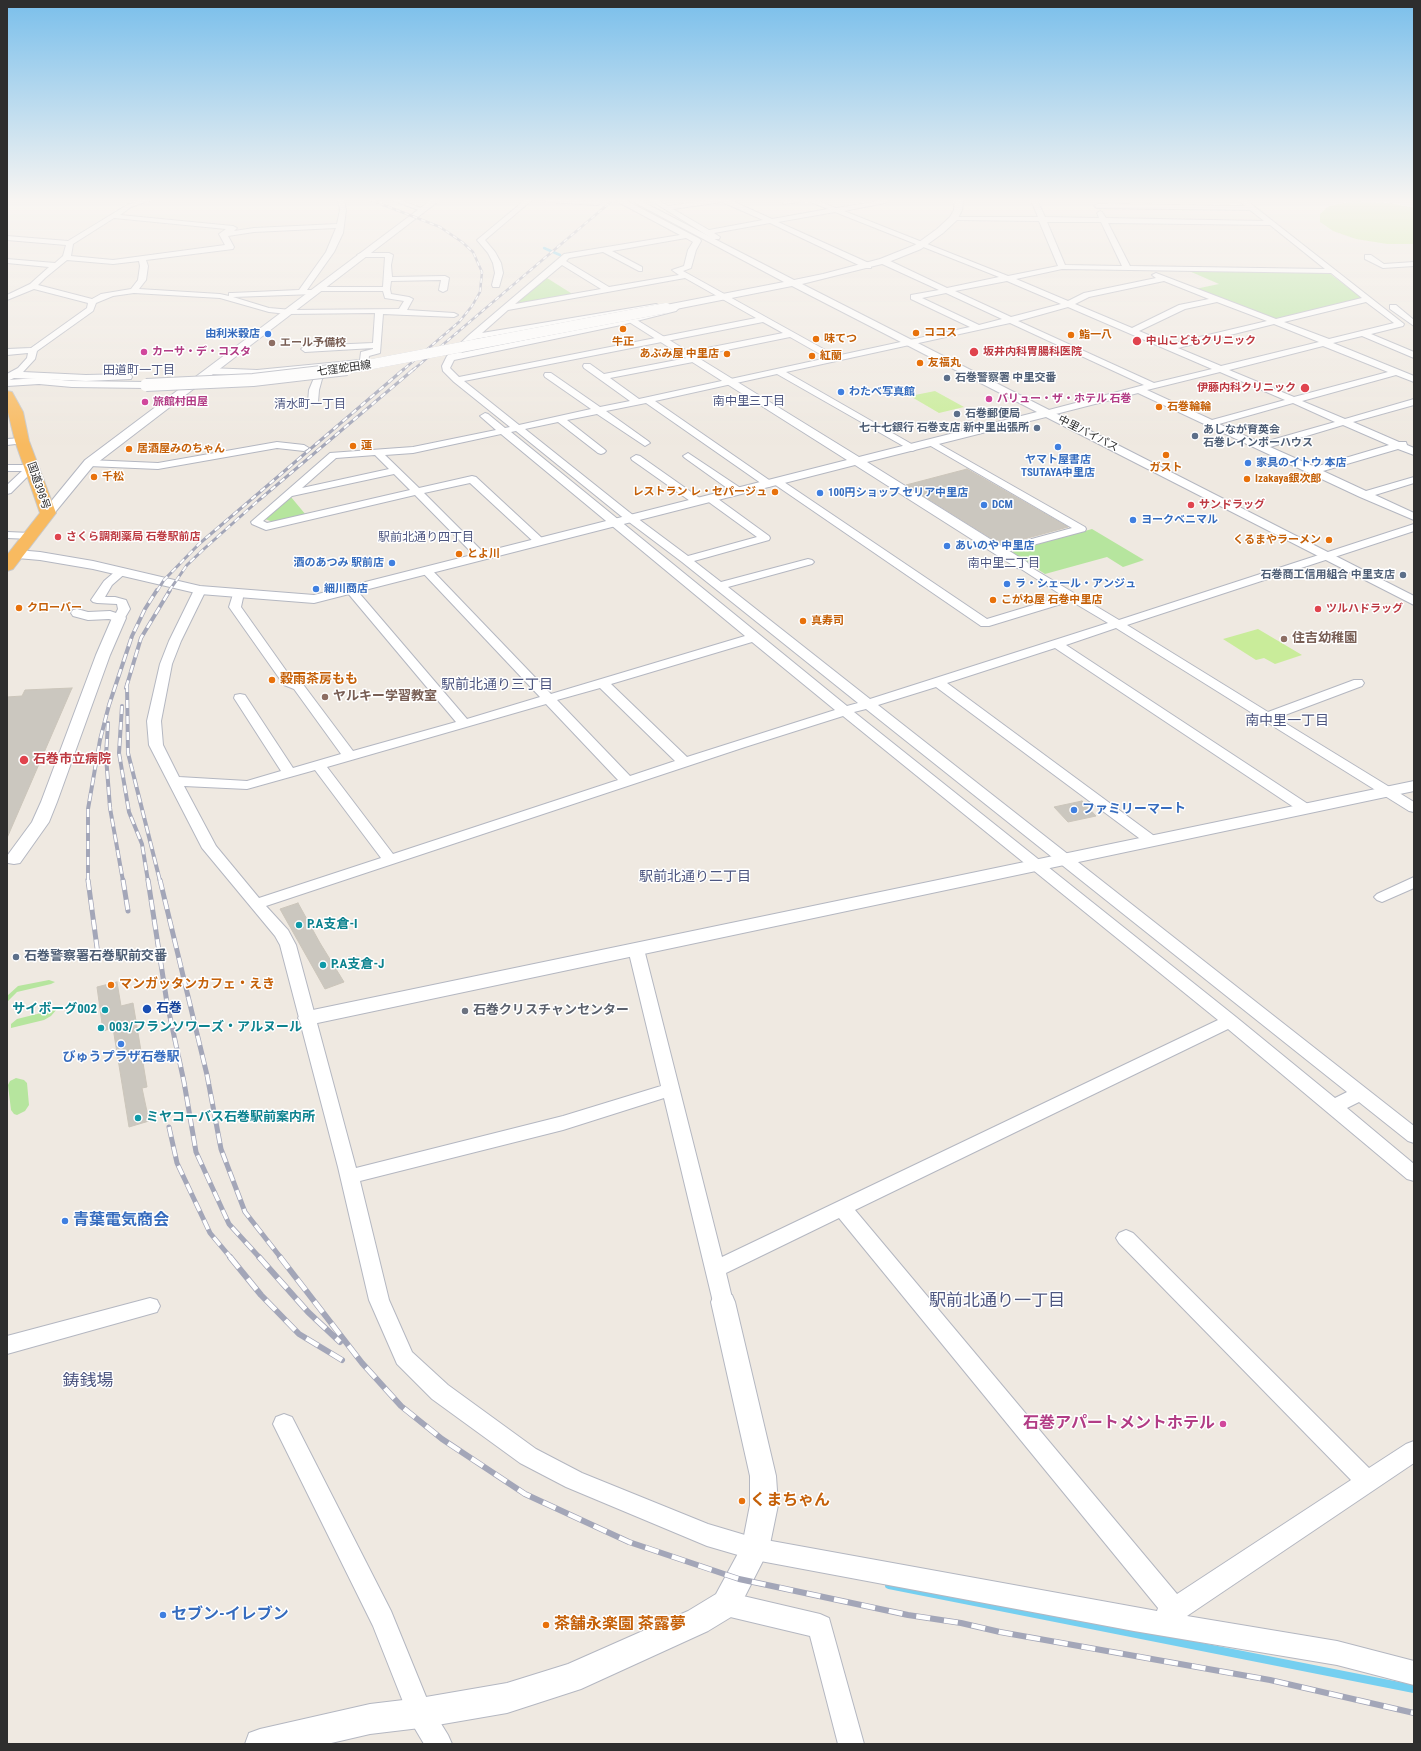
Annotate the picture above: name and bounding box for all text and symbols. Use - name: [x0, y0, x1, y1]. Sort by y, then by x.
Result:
- marker: 牛正: [618, 324, 628, 334]
- place label: ココス: [924, 326, 957, 340]
- place label: 由利米穀店: [205, 327, 260, 341]
- marker: ココス: [911, 328, 921, 338]
- place label: 鮨一八: [1079, 328, 1112, 342]
- marker: 由利米穀店: [263, 329, 273, 339]
- marker: 鮨一八: [1066, 330, 1076, 340]
- place label: 味てつ: [824, 332, 857, 346]
- marker: 味てつ: [811, 334, 821, 344]
- place label: 中山こどもクリニック: [1146, 334, 1256, 348]
- place label: 牛正: [612, 335, 634, 349]
- marker: 中山こどもクリニック: [1131, 335, 1143, 347]
- place label: エール予備校: [280, 336, 346, 350]
- marker: エール予備校: [267, 338, 277, 348]
- place label: カーサ・デ・コスタ: [152, 345, 251, 359]
- place label: 坂井内科胃腸科医院: [983, 345, 1082, 359]
- marker: 坂井内科胃腸科医院: [968, 346, 980, 358]
- marker: カーサ・デ・コスタ: [139, 347, 149, 357]
- place label: あぶみ屋 中里店: [639, 347, 719, 361]
- marker: あぶみ屋 中里店: [722, 349, 732, 359]
- place label: 紅蘭: [820, 349, 842, 363]
- marker: 紅蘭: [807, 351, 817, 361]
- place label: 友福丸: [928, 356, 961, 370]
- marker: 友福丸: [915, 358, 925, 368]
- street label: 七窪蛇田線: [316, 359, 372, 379]
- district label: 田道町一丁目: [103, 364, 175, 378]
- place label: 石巻警察署 中里交番: [955, 371, 1057, 385]
- marker: 石巻警察署 中里交番: [942, 373, 952, 383]
- place label: 伊藤内科クリニック: [1197, 381, 1296, 395]
- marker: 伊藤内科クリニック: [1299, 382, 1311, 394]
- place label: わたべ写真館: [849, 385, 915, 399]
- marker: わたべ写真館: [836, 387, 846, 397]
- place label: バリュー・ザ・ホテル 石巻: [997, 392, 1132, 406]
- marker: バリュー・ザ・ホテル 石巻: [984, 394, 994, 404]
- place label: 旅館村田屋: [153, 395, 208, 409]
- district label: 南中里三丁目: [713, 395, 785, 409]
- marker: 旅館村田屋: [140, 397, 150, 407]
- district label: 清水町一丁目: [274, 398, 346, 412]
- place label: 石巻輪輪: [1167, 400, 1211, 414]
- marker: 石巻輪輪: [1154, 402, 1164, 412]
- place label: 石巻郵便局: [965, 407, 1020, 421]
- marker: 石巻郵便局: [952, 409, 962, 419]
- street label: 中里バイパス: [1056, 413, 1120, 455]
- place label: 七十七銀行 石巻支店 新中里出張所: [859, 421, 1029, 435]
- marker: 七十七銀行 石巻支店 新中里出張所: [1032, 423, 1042, 433]
- place label: あしなが育英会 石巻レインボーハウス: [1203, 423, 1313, 449]
- marker: あしなが育英会 石巻レインボーハウス: [1190, 431, 1200, 441]
- place label: 蓮: [361, 439, 372, 453]
- marker: 蓮: [348, 441, 358, 451]
- place label: 居酒屋みのちゃん: [137, 442, 225, 456]
- marker: ヤマト屋書店 TSUTAYA中里店: [1053, 442, 1063, 452]
- marker: 居酒屋みのちゃん: [124, 444, 134, 454]
- marker: ガスト: [1161, 450, 1171, 460]
- place label: ヤマト屋書店 TSUTAYA中里店: [1021, 453, 1095, 479]
- place label: 家具のイトウ 本店: [1256, 456, 1347, 470]
- marker: 家具のイトウ 本店: [1243, 458, 1253, 468]
- street label: 国道398号: [24, 461, 52, 511]
- place label: ガスト: [1150, 461, 1182, 475]
- place label: 千松: [102, 470, 124, 484]
- marker: 千松: [89, 472, 99, 482]
- place label: Izakaya銀次郎: [1255, 472, 1321, 486]
- marker: Izakaya銀次郎: [1242, 474, 1252, 484]
- place label: レストラン レ・セパージュ: [632, 485, 767, 499]
- place label: 100円ショップ セリア中里店: [828, 486, 968, 500]
- marker: レストラン レ・セパージュ: [770, 487, 780, 497]
- marker: 100円ショップ セリア中里店: [815, 488, 825, 498]
- place label: DCM: [992, 498, 1013, 512]
- place label: サンドラッグ: [1199, 498, 1265, 512]
- marker: DCM: [979, 500, 989, 510]
- marker: サンドラッグ: [1186, 500, 1196, 510]
- place label: ヨークベニマル: [1141, 513, 1218, 527]
- marker: ヨークベニマル: [1128, 515, 1138, 525]
- place label: さくら調剤薬局 石巻駅前店: [66, 530, 201, 544]
- district label: 駅前北通り四丁目: [378, 531, 474, 545]
- marker: さくら調剤薬局 石巻駅前店: [53, 532, 63, 542]
- place label: くるまやラーメン: [1233, 533, 1321, 547]
- marker: くるまやラーメン: [1324, 535, 1334, 545]
- place label: あいのや 中里店: [955, 539, 1035, 553]
- marker: あいのや 中里店: [942, 541, 952, 551]
- place label: とよ川: [467, 547, 500, 561]
- marker: とよ川: [454, 549, 464, 559]
- place label: 酒のあつみ 駅前店: [293, 556, 384, 570]
- district label: 南中里二丁目: [968, 557, 1040, 571]
- marker: 酒のあつみ 駅前店: [387, 558, 397, 568]
- place label: 石巻商工信用組合 中里支店: [1260, 568, 1395, 582]
- marker: 石巻商工信用組合 中里支店: [1398, 570, 1408, 580]
- place label: ラ・シェール・アンジュ: [1015, 577, 1136, 591]
- marker: ラ・シェール・アンジュ: [1002, 579, 1012, 589]
- place label: 細川商店: [324, 582, 368, 596]
- marker: 細川商店: [311, 584, 321, 594]
- place label: こがね屋 石巻中里店: [1001, 593, 1103, 607]
- marker: こがね屋 石巻中里店: [988, 595, 998, 605]
- place label: クローバー: [27, 601, 82, 615]
- place label: ツルハドラッグ: [1326, 602, 1403, 616]
- marker: クローバー: [14, 603, 24, 613]
- marker: ツルハドラッグ: [1313, 604, 1323, 614]
- place label: 真寿司: [811, 614, 844, 628]
- marker: 真寿司: [798, 616, 808, 626]
- place label: 住吉幼稚園: [1292, 631, 1357, 647]
- marker: 住吉幼稚園: [1279, 634, 1289, 644]
- place label: 穀雨茶房もも: [280, 672, 358, 688]
- marker: 穀雨茶房もも: [267, 675, 277, 685]
- district label: 駅前北通り三丁目: [441, 677, 553, 693]
- place label: ヤルキー学習教室: [333, 689, 437, 705]
- marker: ヤルキー学習教室: [320, 692, 330, 702]
- district label: 南中里一丁目: [1245, 713, 1329, 729]
- place label: 石巻市立病院: [33, 752, 111, 768]
- marker: 石巻市立病院: [18, 754, 30, 766]
- place label: ファミリーマート: [1082, 802, 1186, 818]
- marker: ファミリーマート: [1069, 805, 1079, 815]
- district label: 駅前北通り二丁目: [639, 869, 751, 885]
- place label: P.A支倉-I: [307, 917, 358, 933]
- marker: P.A支倉-I: [294, 920, 304, 930]
- place label: 石巻警察署石巻駅前交番: [24, 949, 167, 965]
- marker: 石巻警察署石巻駅前交番: [11, 952, 21, 962]
- place label: P.A支倉-J: [331, 957, 384, 973]
- marker: P.A支倉-J: [318, 960, 328, 970]
- place label: マンガッタンカフェ・えき: [119, 977, 275, 993]
- marker: マンガッタンカフェ・えき: [106, 980, 116, 990]
- place label: 石巻: [156, 1001, 182, 1017]
- place label: サイボーグ002: [12, 1002, 97, 1018]
- marker: 石巻: [141, 1003, 153, 1015]
- place label: 石巻クリスチャンセンター: [473, 1003, 629, 1019]
- marker: サイボーグ002: [100, 1005, 110, 1015]
- marker: 石巻クリスチャンセンター: [460, 1006, 470, 1016]
- place label: 003/フランソワーズ・アルヌール: [109, 1020, 302, 1036]
- marker: 003/フランソワーズ・アルヌール: [96, 1023, 106, 1033]
- marker: びゅうプラザ石巻駅: [116, 1039, 126, 1049]
- place label: びゅうプラザ石巻駅: [63, 1050, 179, 1066]
- place label: ミヤコーバス石巻駅前案内所: [146, 1110, 315, 1126]
- marker: ミヤコーバス石巻駅前案内所: [133, 1113, 143, 1123]
- place label: 青葉電気商会: [73, 1211, 169, 1231]
- marker: 青葉電気商会: [60, 1216, 70, 1226]
- district label: 駅前北通り一丁目: [929, 1292, 1065, 1312]
- district label: 鋳銭場: [63, 1372, 113, 1392]
- place label: 石巻アパートメントホテル: [1023, 1414, 1215, 1434]
- marker: 石巻アパートメントホテル: [1218, 1419, 1228, 1429]
- place label: くまちゃん: [750, 1491, 830, 1511]
- marker: くまちゃん: [737, 1496, 747, 1506]
- place label: セブン-イレブン: [171, 1605, 289, 1625]
- marker: セブン-イレブン: [158, 1610, 168, 1620]
- place label: 茶舗永楽園 茶露夢: [554, 1615, 686, 1635]
- marker: 茶舗永楽園 茶露夢: [541, 1620, 551, 1630]

